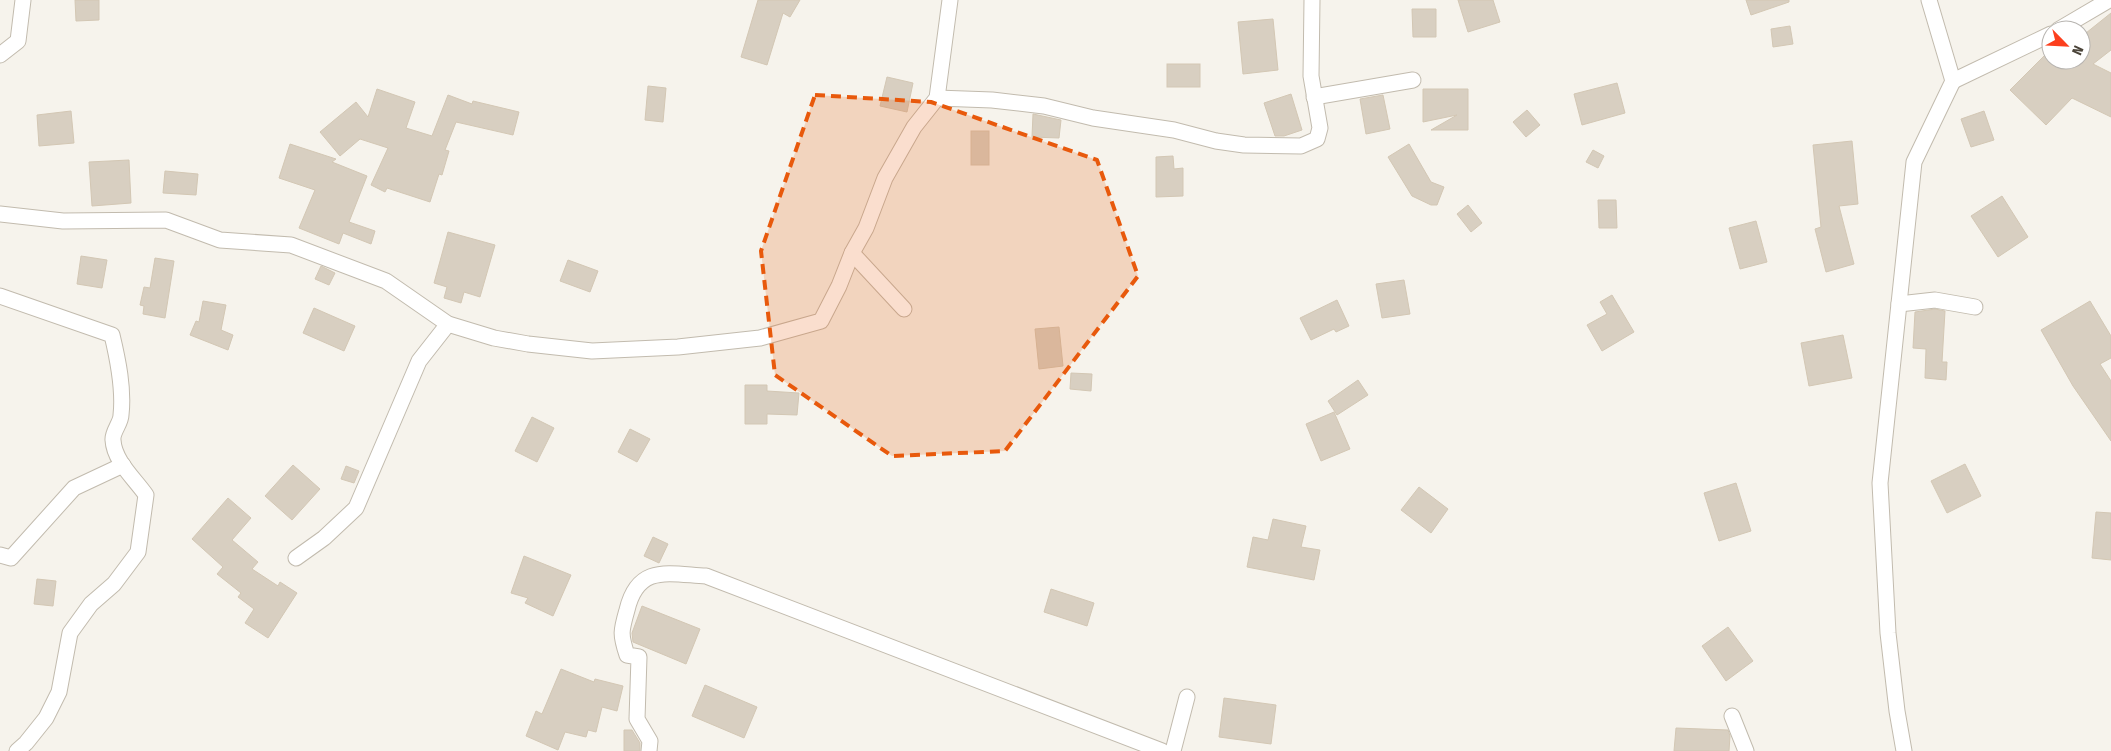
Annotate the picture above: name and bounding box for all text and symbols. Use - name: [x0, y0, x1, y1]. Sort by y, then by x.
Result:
- north arrow: [2041, 20, 2091, 70]
- text: N: [2068, 43, 2087, 57]

